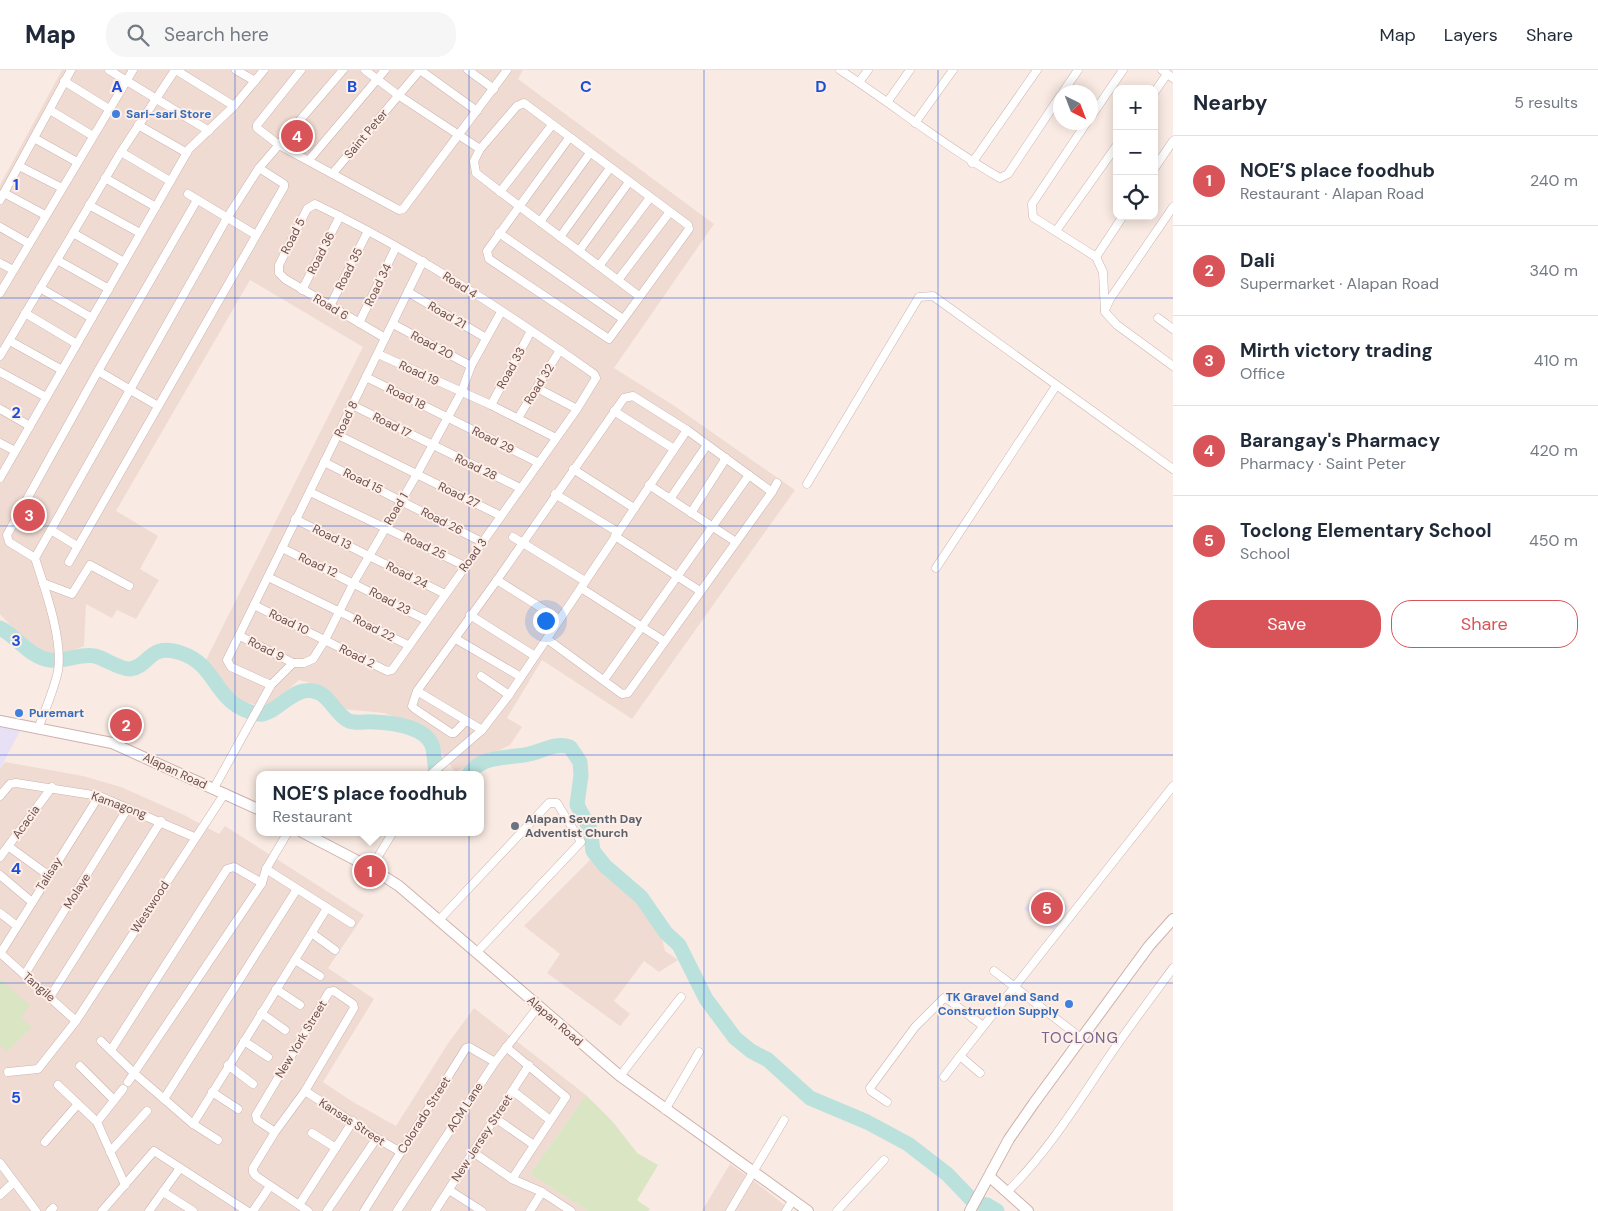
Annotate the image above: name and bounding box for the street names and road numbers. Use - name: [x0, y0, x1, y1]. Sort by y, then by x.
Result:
- street label: Saint Peter: [341, 105, 392, 162]
- street label: Road 5: [277, 215, 309, 257]
- street label: Road 36: [303, 229, 339, 277]
- street label: Road 35: [332, 245, 366, 293]
- street label: Road 34: [361, 261, 395, 309]
- street label: Road 4: [440, 268, 480, 302]
- street label: Road 6: [310, 290, 352, 324]
- street label: Road 21: [425, 298, 469, 332]
- street label: Road 20: [408, 327, 456, 363]
- street label: Road 33: [493, 344, 529, 392]
- street label: Road 19: [396, 357, 442, 389]
- street label: Road 32: [520, 361, 558, 407]
- street label: Road 18: [384, 381, 428, 413]
- street label: Road 8: [330, 398, 362, 440]
- street label: Road 17: [370, 409, 414, 441]
- street label: Road 29: [469, 423, 517, 457]
- street label: Road 28: [452, 450, 500, 484]
- street label: Road 15: [341, 465, 385, 497]
- street label: Road 27: [436, 478, 482, 512]
- street label: Road 1: [380, 490, 412, 528]
- street label: Road 26: [418, 504, 466, 538]
- street label: Road 13: [310, 521, 354, 553]
- street label: Road 25: [401, 529, 449, 563]
- street label: Road 3: [455, 535, 491, 575]
- street label: Road 12: [296, 549, 340, 581]
- street label: Road 24: [383, 558, 431, 592]
- street label: Road 23: [366, 583, 414, 619]
- street label: Road 10: [266, 605, 312, 639]
- street label: Road 22: [350, 611, 398, 645]
- street label: Road 9: [245, 633, 287, 665]
- street label: Road 2: [336, 640, 378, 672]
- street label: Alapan Road: [140, 749, 210, 793]
- street label: Kamagong: [89, 788, 149, 822]
- street label: Acacia: [9, 802, 43, 842]
- street label: Talisay: [32, 854, 66, 894]
- street label: Molaye: [60, 870, 94, 912]
- street label: Westwood: [127, 878, 173, 936]
- street label: Tangile: [19, 968, 59, 1006]
- street label: Alapan Road: [524, 992, 586, 1050]
- street label: New York Street: [271, 997, 331, 1081]
- street label: Colorado Street: [394, 1073, 454, 1157]
- street label: ACM Lane: [443, 1079, 487, 1135]
- street label: New Jersey Street: [448, 1091, 516, 1185]
- street label: Kansas Street: [316, 1095, 388, 1150]

